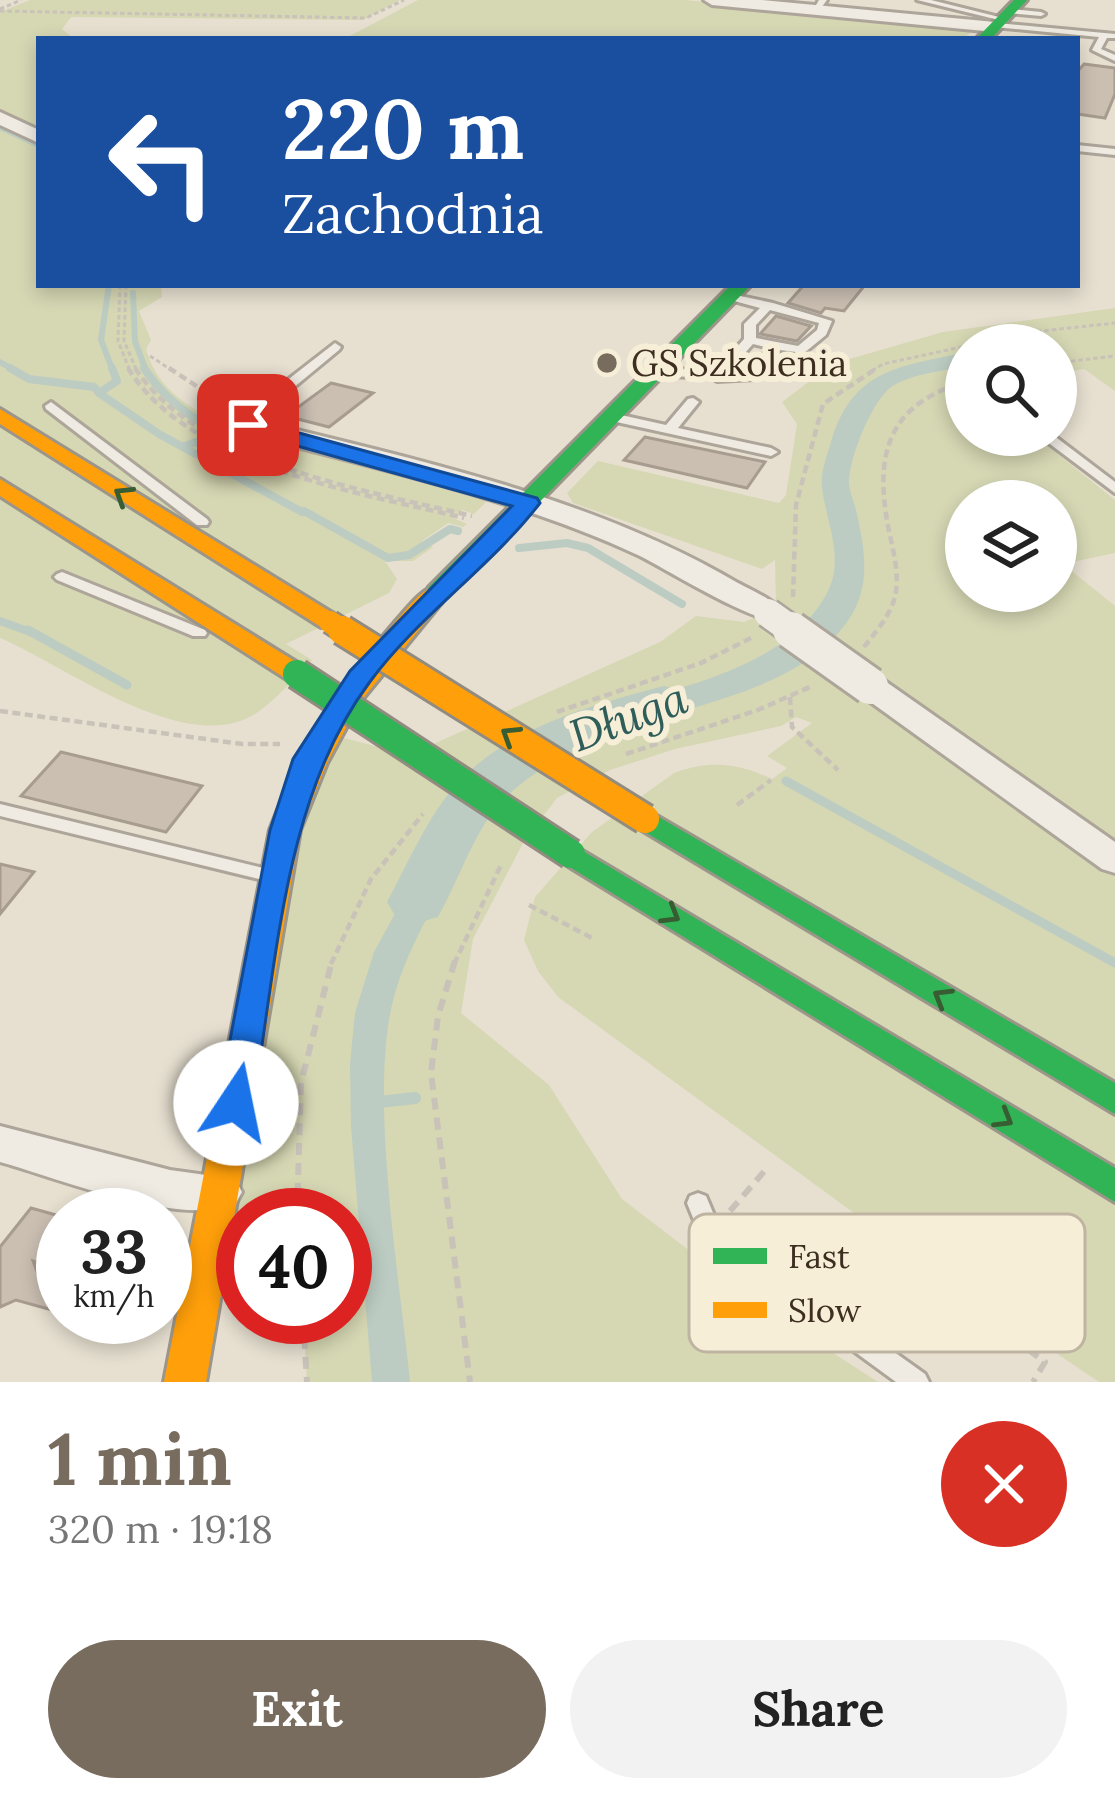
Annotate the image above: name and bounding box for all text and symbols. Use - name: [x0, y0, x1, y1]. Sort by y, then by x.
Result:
- text: 220 m: [282, 74, 524, 182]
- icon: left: [84, 84, 240, 240]
- text: Zachodnia: [282, 179, 544, 248]
- map controls: [945, 324, 1077, 612]
- button: search: [945, 324, 1077, 456]
- place label: GS Szkolenia: [631, 340, 847, 386]
- marker: GS Szkolenia: [594, 350, 620, 376]
- pin: [197, 374, 299, 476]
- icon: arrive: [215, 392, 281, 458]
- button: layers: [945, 480, 1077, 612]
- one-way arrow: [114, 487, 136, 509]
- water label: Długa: [562, 668, 695, 763]
- one-way arrow: [501, 727, 523, 749]
- one-way arrow: [658, 901, 680, 923]
- one-way arrow: [933, 989, 955, 1011]
- position arrow: [173, 1040, 299, 1166]
- one-way arrow: [991, 1105, 1013, 1127]
- speed limit sign: 40: [216, 1188, 372, 1344]
- text: 33: [80, 1213, 148, 1289]
- legend: [689, 1214, 1085, 1352]
- text: Fast: [788, 1235, 850, 1277]
- text: km/h: [73, 1277, 155, 1315]
- text: Slow: [788, 1289, 862, 1331]
- text: 1 min: [48, 1413, 232, 1505]
- button: close: [941, 1421, 1067, 1547]
- text: 320 m · 19:18: [48, 1504, 273, 1554]
- button: Exit: [48, 1640, 546, 1778]
- button: Share: [570, 1640, 1067, 1778]

